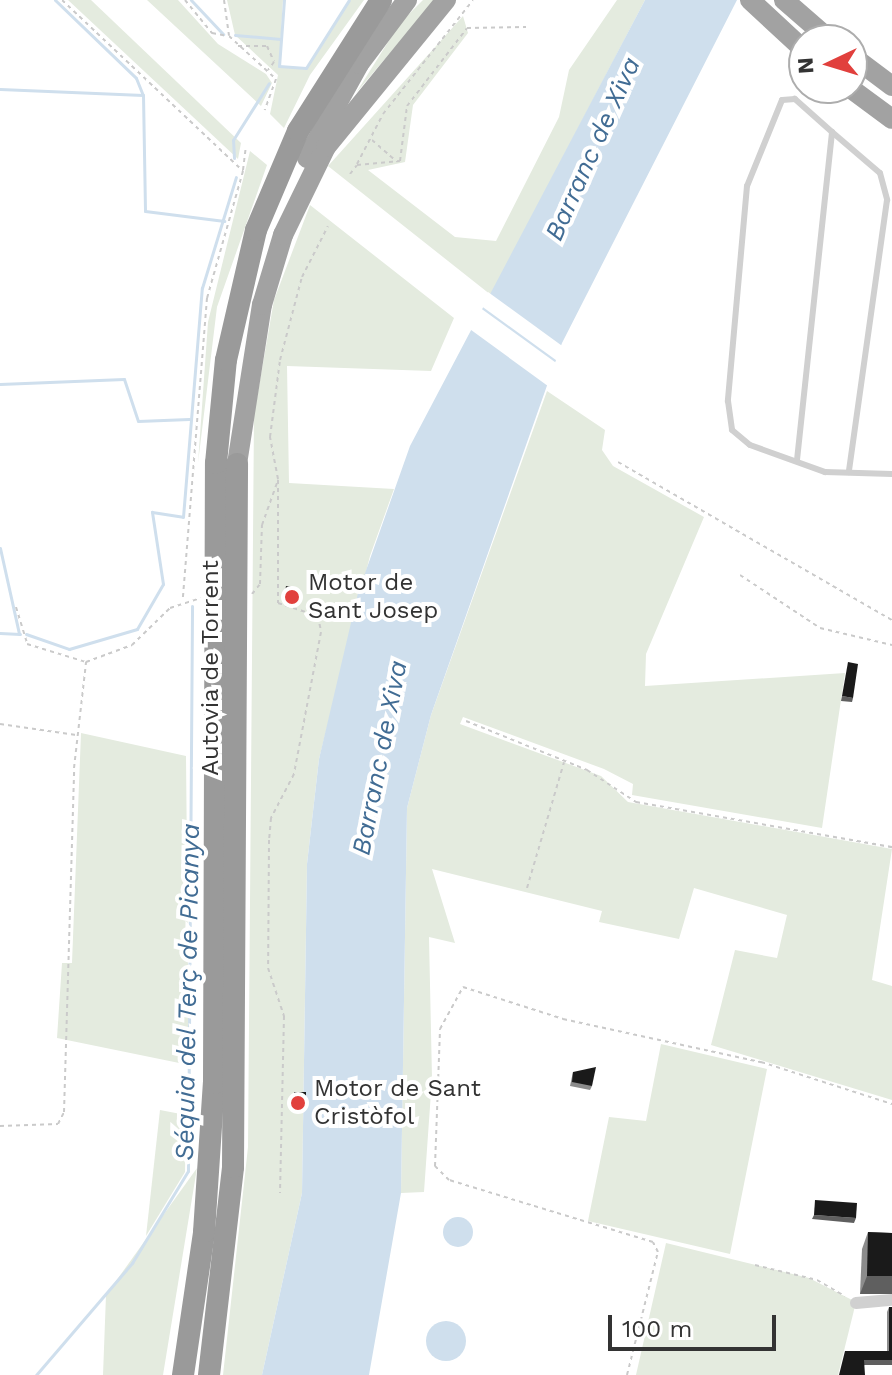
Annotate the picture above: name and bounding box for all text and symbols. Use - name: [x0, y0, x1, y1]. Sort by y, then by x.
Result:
- north arrow: [788, 24, 868, 104]
- water label: Barranc de Xiva: [539, 52, 647, 246]
- text: N: [793, 57, 819, 75]
- street label: Autovia de Torrent: [197, 560, 225, 776]
- place label: Motor de Sant Josep: [308, 569, 439, 625]
- marker: Motor de Sant Josep: [283, 588, 301, 606]
- water label: Barranc de Xiva: [346, 658, 414, 858]
- water label: Séquia del Terç de Picanya: [169, 822, 207, 1162]
- place label: Motor de Sant Cristòfol: [314, 1075, 481, 1131]
- marker: Motor de Sant Cristòfol: [289, 1094, 307, 1112]
- scale bar: [612, 1299, 780, 1349]
- text: 100 m: [622, 1315, 692, 1343]

